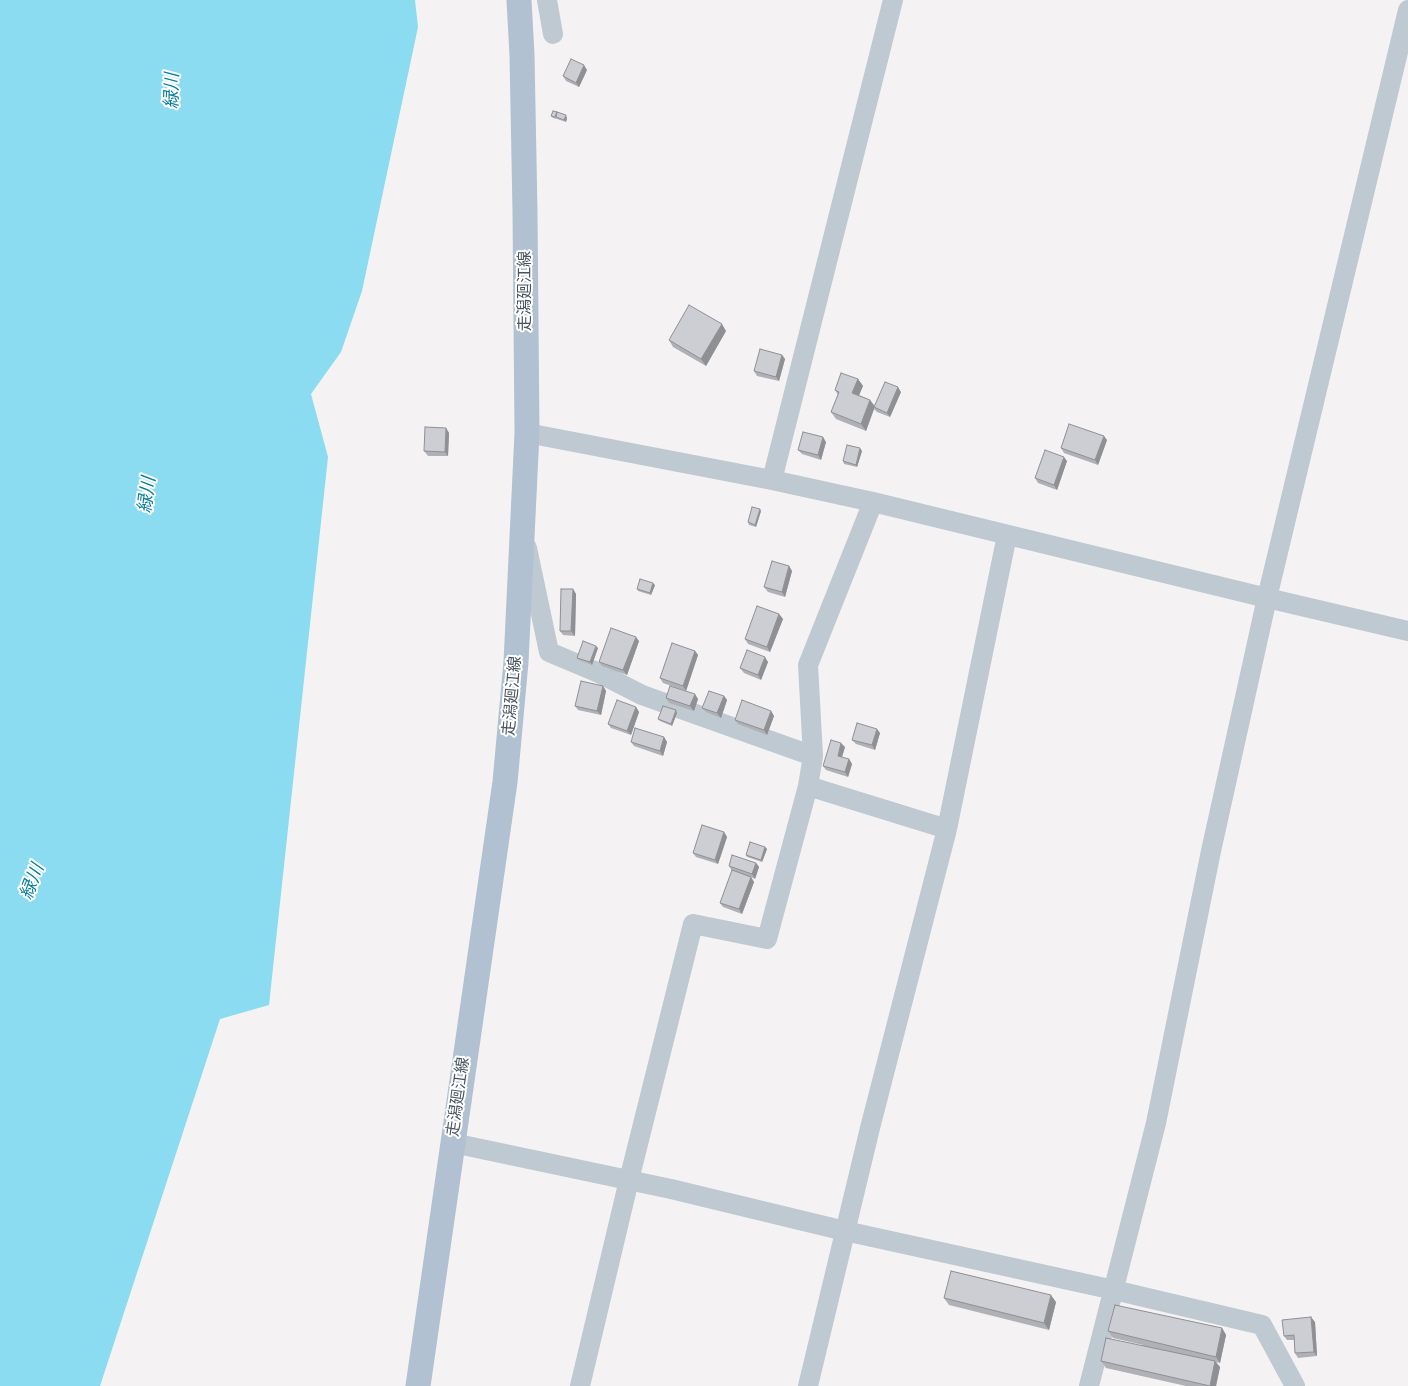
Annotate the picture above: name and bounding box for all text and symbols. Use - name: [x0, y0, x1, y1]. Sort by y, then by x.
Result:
- water label: 緑川: [162, 73, 184, 109]
- street label: 走潟廻江線: [516, 251, 536, 331]
- water label: 緑川: [135, 476, 161, 514]
- street label: 走潟廻江線: [500, 655, 526, 737]
- water label: 緑川: [16, 861, 50, 903]
- street label: 走潟廻江線: [444, 1056, 474, 1138]

